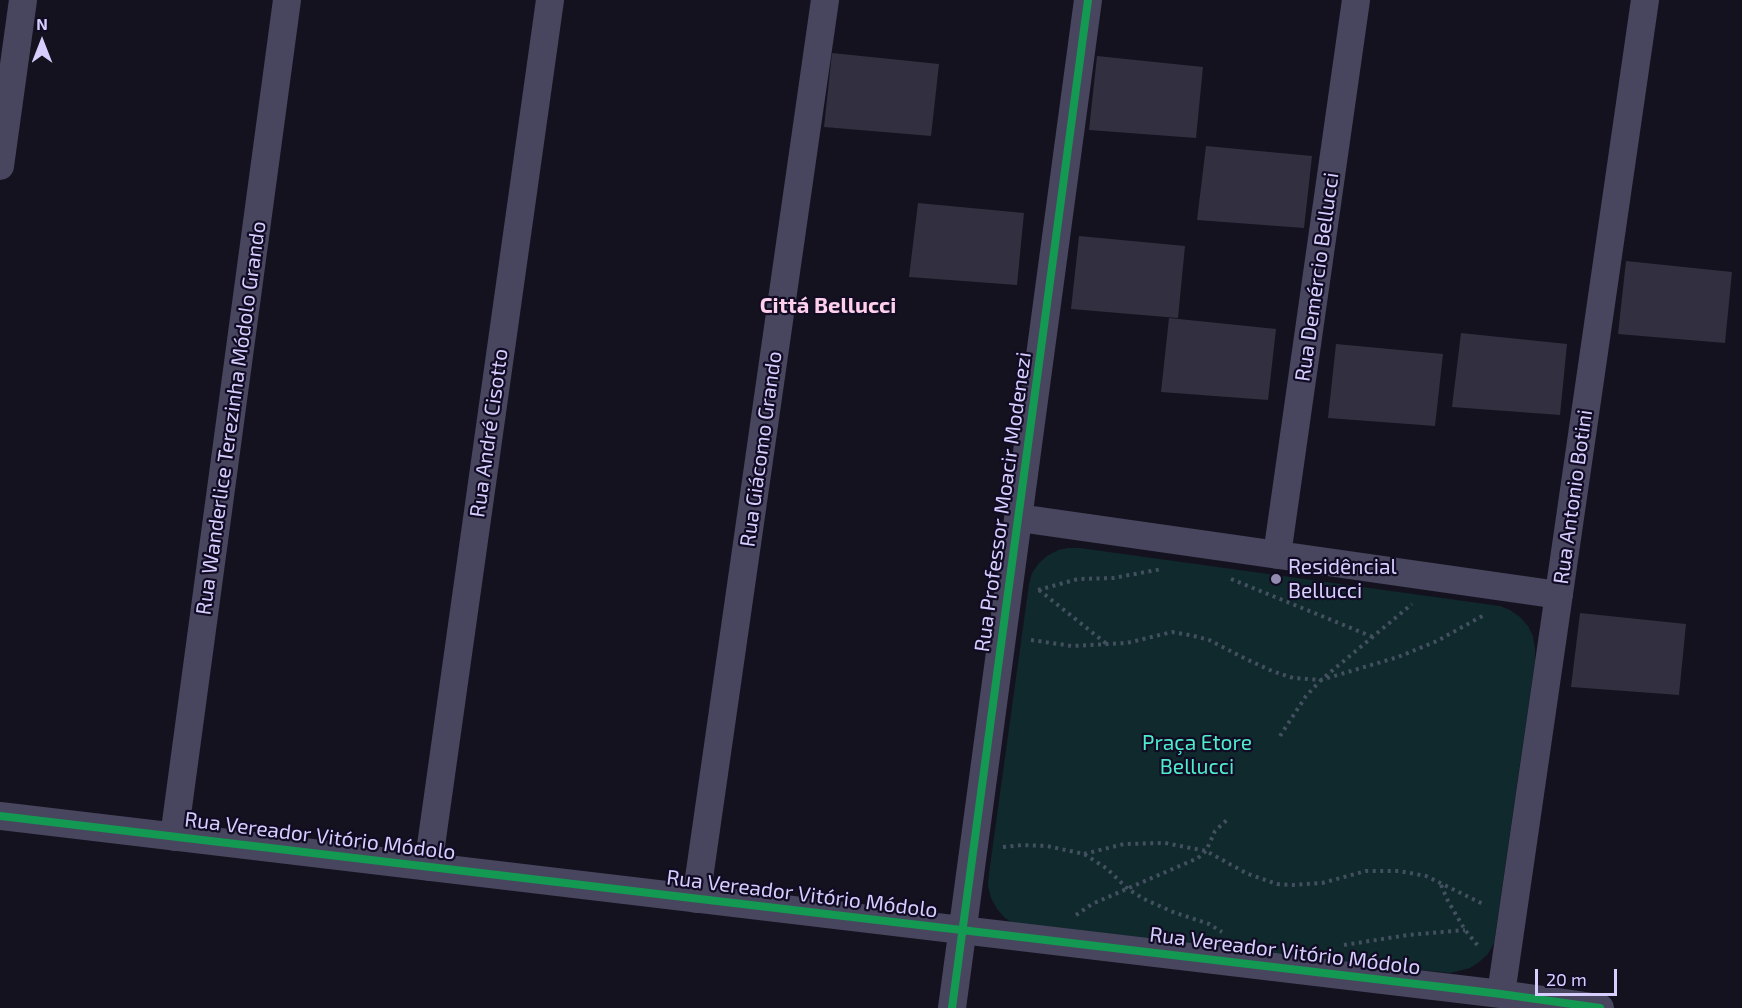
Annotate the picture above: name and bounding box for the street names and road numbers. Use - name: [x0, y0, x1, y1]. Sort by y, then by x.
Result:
- street label: Rua Demércio Bellucci: [1290, 171, 1344, 383]
- street label: Rua Wanderlice Terezinha Módolo Grando: [191, 220, 271, 616]
- street label: Rua André Cisotto: [465, 347, 513, 519]
- street label: Rua Giácomo Grando: [735, 349, 787, 549]
- street label: Rua Professor Moacir Modenezi: [969, 350, 1037, 654]
- street label: Rua Antonio Botini: [1548, 408, 1598, 586]
- street label: Rua Vereador Vitório Módolo: [183, 807, 457, 865]
- street label: Rua Vereador Vitório Módolo: [665, 865, 939, 923]
- street label: Rua Vereador Vitório Módolo: [1148, 922, 1422, 980]

